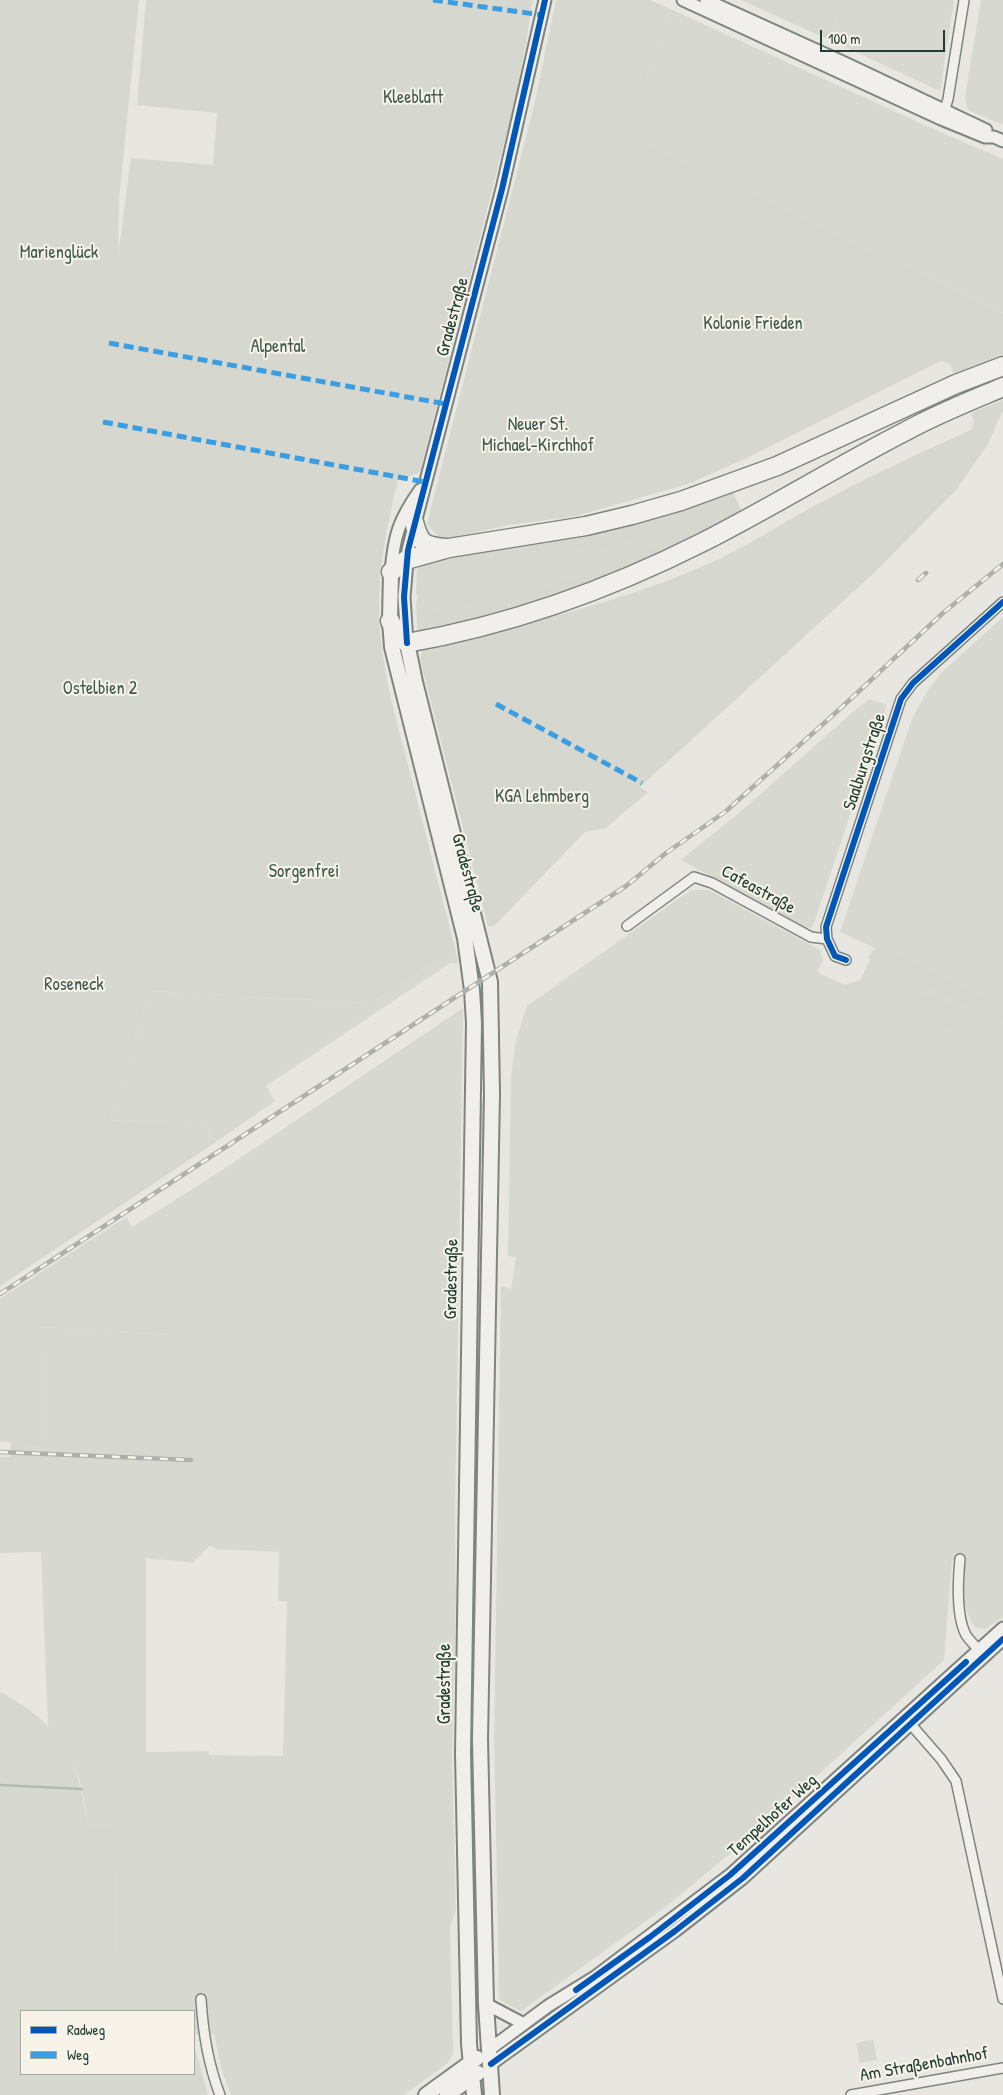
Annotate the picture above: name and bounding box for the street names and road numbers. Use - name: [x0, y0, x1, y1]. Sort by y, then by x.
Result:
- street label: Gradestraße: [432, 275, 474, 359]
- street label: Saalburgstraße: [839, 711, 891, 813]
- street label: Gradestraße: [446, 831, 488, 915]
- street label: Cafeastraße: [717, 861, 799, 919]
- street label: Gradestraße: [440, 1239, 464, 1319]
- street label: Gradestraße: [434, 1644, 456, 1724]
- street label: Tempelhofer Weg: [724, 1770, 822, 1862]
- street label: Am Straßenbahnhof: [858, 2043, 990, 2087]

